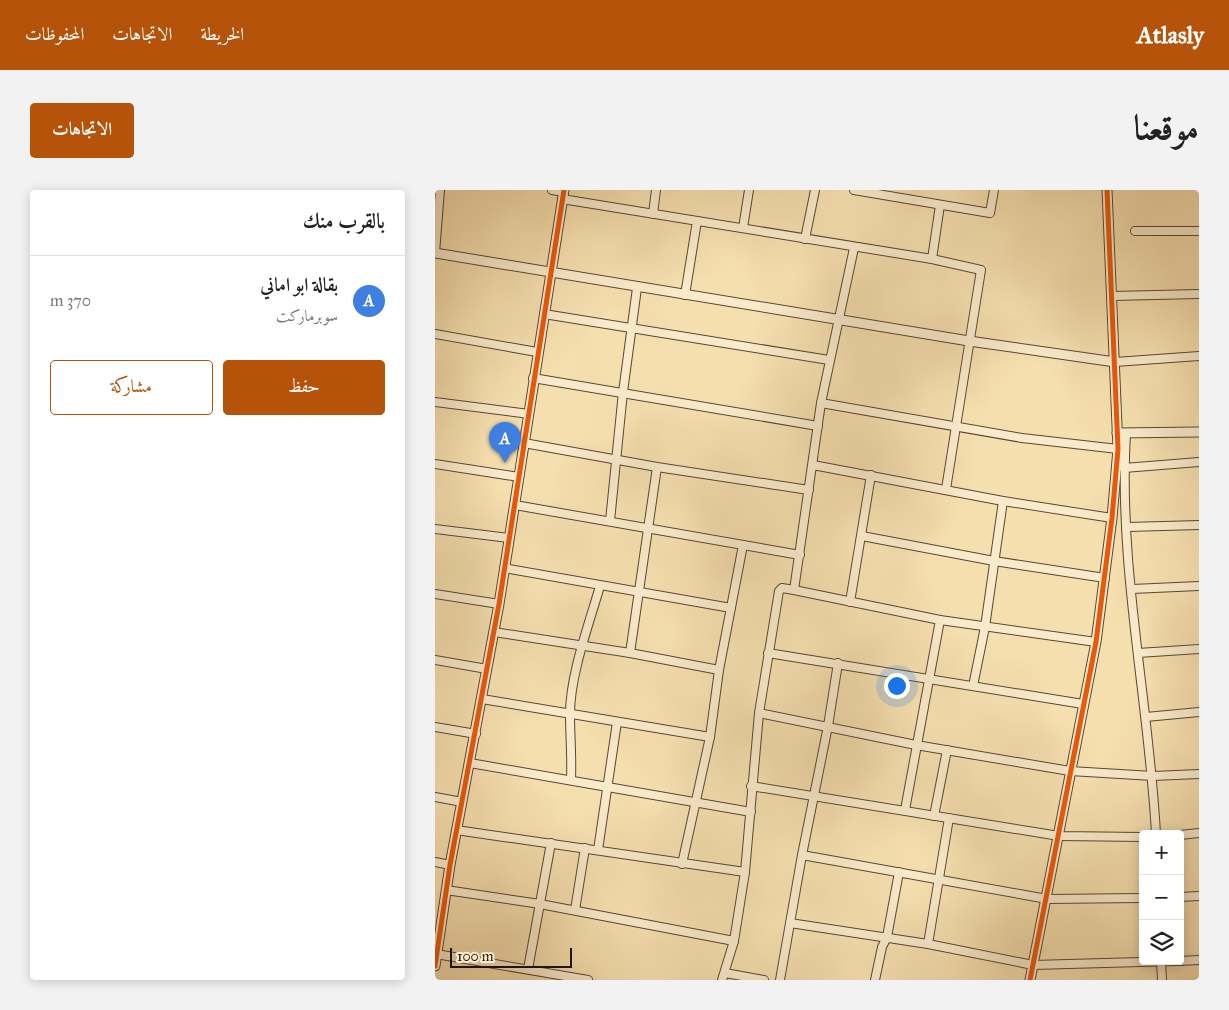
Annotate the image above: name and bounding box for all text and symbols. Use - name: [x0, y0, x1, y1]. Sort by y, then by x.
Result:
- text: Atlasly: [1137, 20, 1204, 50]
- text: المحفوظات: [25, 23, 84, 45]
- text: الاتجاهات: [112, 23, 172, 45]
- text: الخريطة: [200, 23, 244, 45]
- button: الاتجاهات: [30, 103, 134, 158]
- text: موقعنا: [1134, 106, 1199, 149]
- text: بالقرب منك: [303, 208, 385, 234]
- text: بقالة ابو اماني: [260, 273, 338, 296]
- text: 370 m: [50, 291, 91, 310]
- text: A: [364, 291, 374, 310]
- text: سوبرماركت: [276, 306, 338, 325]
- button: مشاركة: [50, 360, 213, 415]
- button: حفظ: [223, 360, 385, 415]
- pin: A: [489, 422, 521, 463]
- your location: [884, 673, 910, 699]
- map controls: [1139, 830, 1184, 965]
- button: +: [1139, 830, 1184, 875]
- button: −: [1139, 875, 1184, 920]
- button: layers: [1139, 920, 1184, 965]
- scale bar: [450, 945, 573, 968]
- text: 100 m: [457, 948, 494, 965]

